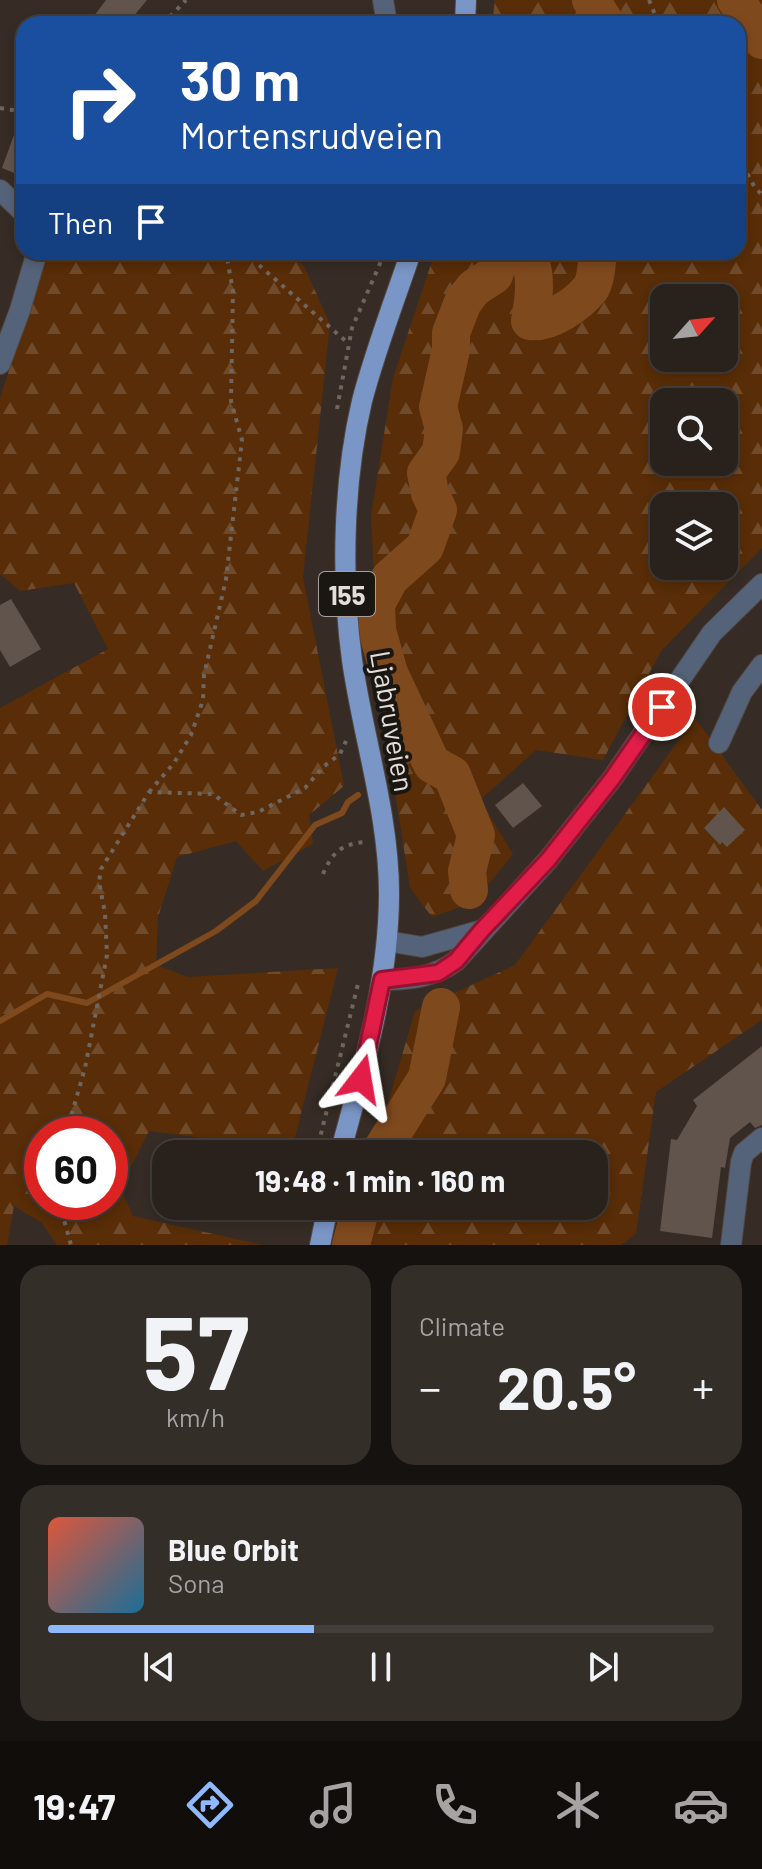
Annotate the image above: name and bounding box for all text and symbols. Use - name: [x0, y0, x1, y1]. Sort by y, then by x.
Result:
- text: 30 m: [180, 45, 300, 112]
- icon: right: [48, 48, 152, 152]
- text: Mortensrudveien: [180, 113, 443, 156]
- icon: arrive: [129, 200, 173, 244]
- text: Then: [48, 204, 113, 240]
- north arrow: [650, 284, 738, 372]
- map controls: [650, 284, 738, 580]
- button: search: [650, 388, 738, 476]
- button: layers: [650, 492, 738, 580]
- road number: 155: [319, 572, 375, 616]
- street label: Ljabruveien: [364, 648, 422, 794]
- pin: [628, 673, 696, 741]
- icon: arrive: [640, 685, 684, 729]
- position arrow: [319, 1037, 403, 1121]
- speed limit sign: 60: [24, 1116, 128, 1220]
- text: 19:48 · 1 min · 160 m: [255, 1162, 505, 1198]
- text: 57: [142, 1286, 249, 1411]
- text: Climate: [419, 1310, 505, 1341]
- text: 20.5°: [497, 1350, 636, 1422]
- text: −: [419, 1360, 441, 1413]
- text: +: [692, 1360, 714, 1413]
- text: km/h: [166, 1401, 225, 1432]
- text: Blue Orbit: [168, 1531, 299, 1567]
- text: Sona: [168, 1567, 225, 1598]
- icon: previous: [137, 1645, 181, 1689]
- icon: pause: [359, 1645, 403, 1689]
- icon: next: [581, 1645, 625, 1689]
- icon: directions: [182, 1777, 238, 1833]
- icon: music: [305, 1777, 361, 1833]
- icon: phone: [427, 1777, 483, 1833]
- icon: climate: [550, 1777, 606, 1833]
- icon: car: [673, 1777, 729, 1833]
- text: 19:47: [33, 1784, 115, 1827]

